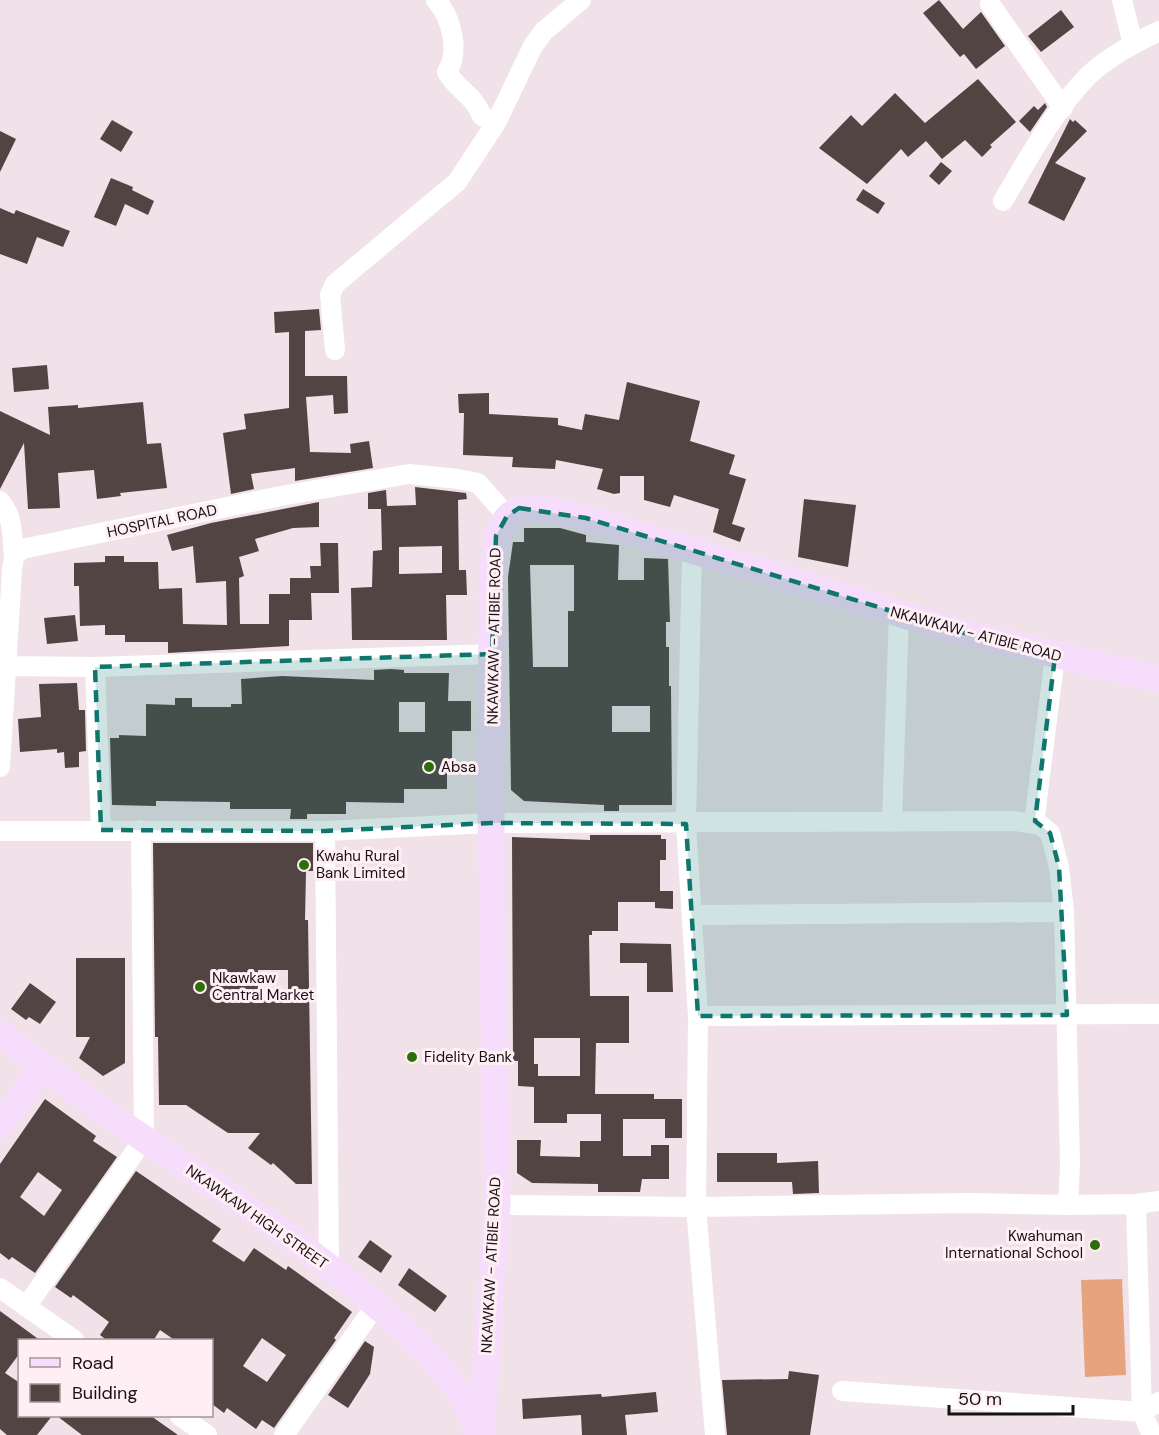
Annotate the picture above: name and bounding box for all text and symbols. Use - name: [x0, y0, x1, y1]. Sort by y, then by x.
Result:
- street label: HOSPITAL ROAD: [105, 500, 219, 542]
- street label: NKAWKAW - ATIBIE ROAD: [482, 548, 506, 724]
- street label: NKAWKAW - ATIBIE ROAD: [888, 601, 1064, 667]
- place label: Absa: [441, 757, 476, 777]
- marker: Absa: [422, 760, 436, 774]
- place label: Kwahu Rural Bank Limited: [316, 846, 405, 883]
- marker: Kwahu Rural Bank Limited: [297, 858, 311, 872]
- place label: Nkawkaw Central Market: [212, 968, 314, 1005]
- marker: Nkawkaw Central Market: [193, 980, 207, 994]
- place label: Fidelity Bank: [424, 1047, 513, 1067]
- marker: Fidelity Bank: [405, 1050, 419, 1064]
- street label: NKAWKAW HIGH STREET: [182, 1160, 332, 1274]
- street label: NKAWKAW - ATIBIE ROAD: [476, 1176, 506, 1354]
- place label: Kwahuman International School: [945, 1226, 1083, 1263]
- marker: Kwahuman International School: [1088, 1238, 1102, 1252]
- legend: [18, 1339, 213, 1417]
- text: Road: [72, 1351, 114, 1375]
- scale bar: [949, 1378, 1074, 1416]
- text: Building: [72, 1381, 137, 1405]
- text: 50 m: [958, 1387, 1002, 1411]

